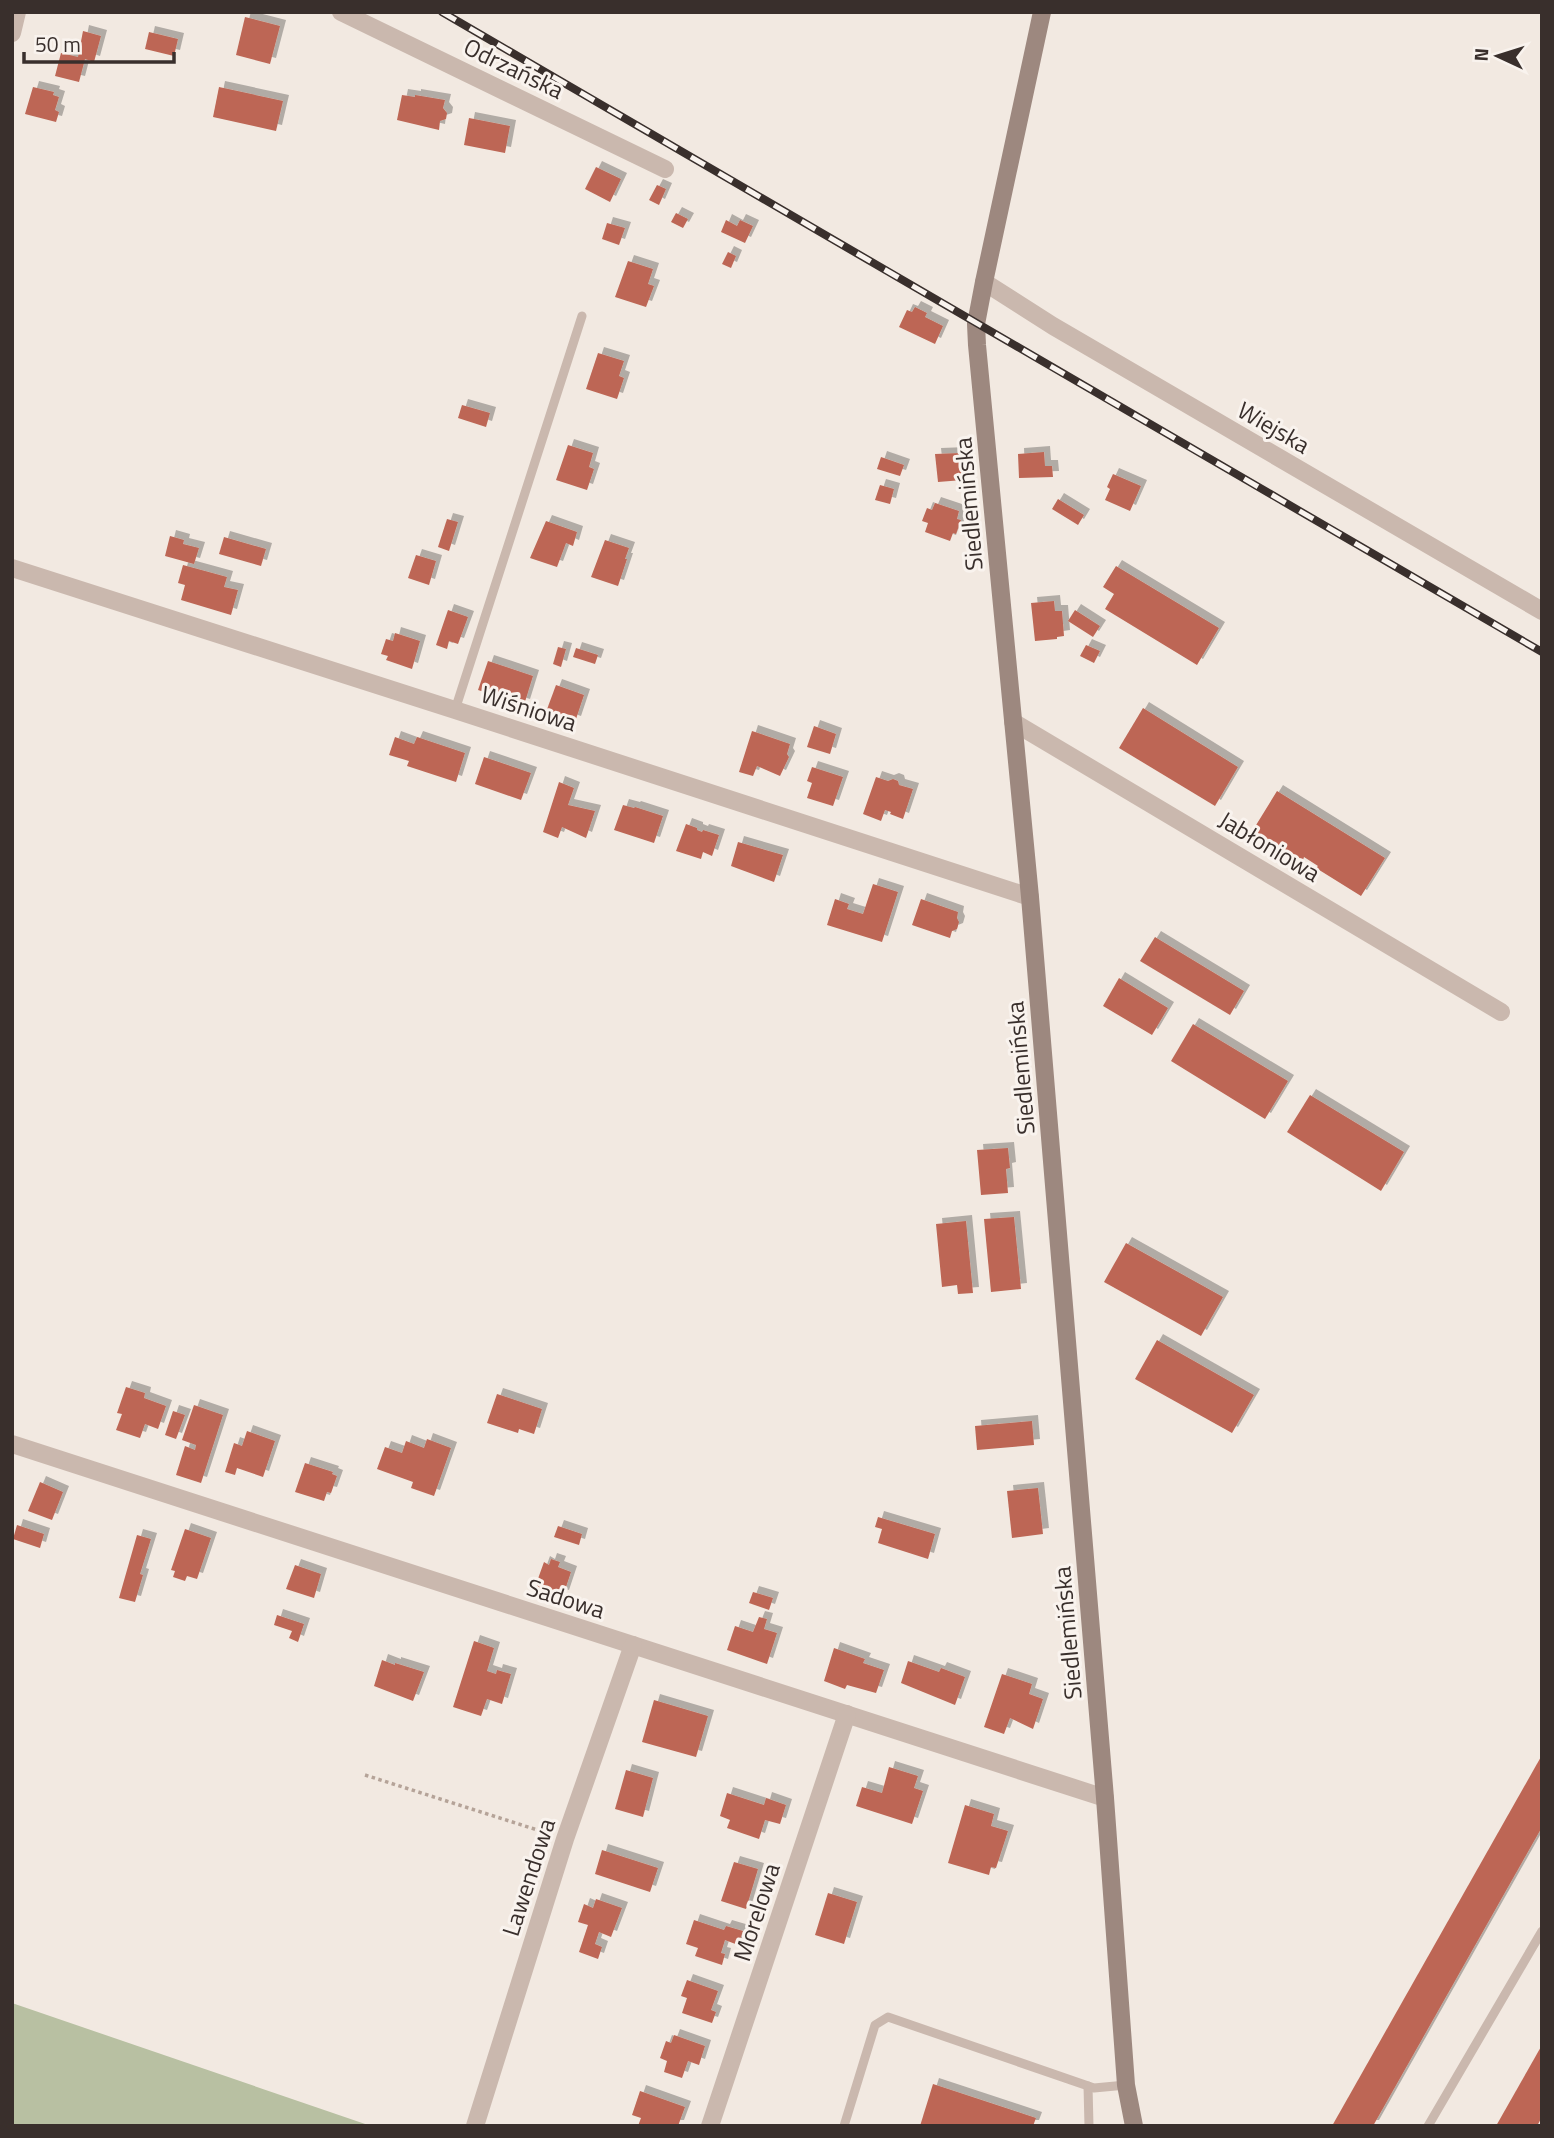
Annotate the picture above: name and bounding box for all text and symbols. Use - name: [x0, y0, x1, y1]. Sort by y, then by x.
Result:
- scale bar: [24, 21, 175, 65]
- north arrow: [1463, 21, 1533, 91]
- text: 50 m: [35, 28, 81, 60]
- street label: Odrzańska: [458, 28, 570, 108]
- text: N: [1466, 47, 1495, 62]
- street label: Wiejska: [1231, 392, 1317, 462]
- street label: Siedlemińska: [944, 436, 992, 572]
- street label: Wiśniowa: [477, 676, 581, 740]
- street label: Jabłoniowa: [1212, 802, 1328, 890]
- street label: Siedlemińska: [996, 1000, 1044, 1136]
- street label: Siedlemińska: [1043, 1565, 1091, 1701]
- street label: Sadowa: [522, 1568, 610, 1628]
- street label: Lawendowa: [492, 1813, 564, 1941]
- street label: Morelowa: [723, 1858, 789, 1966]

